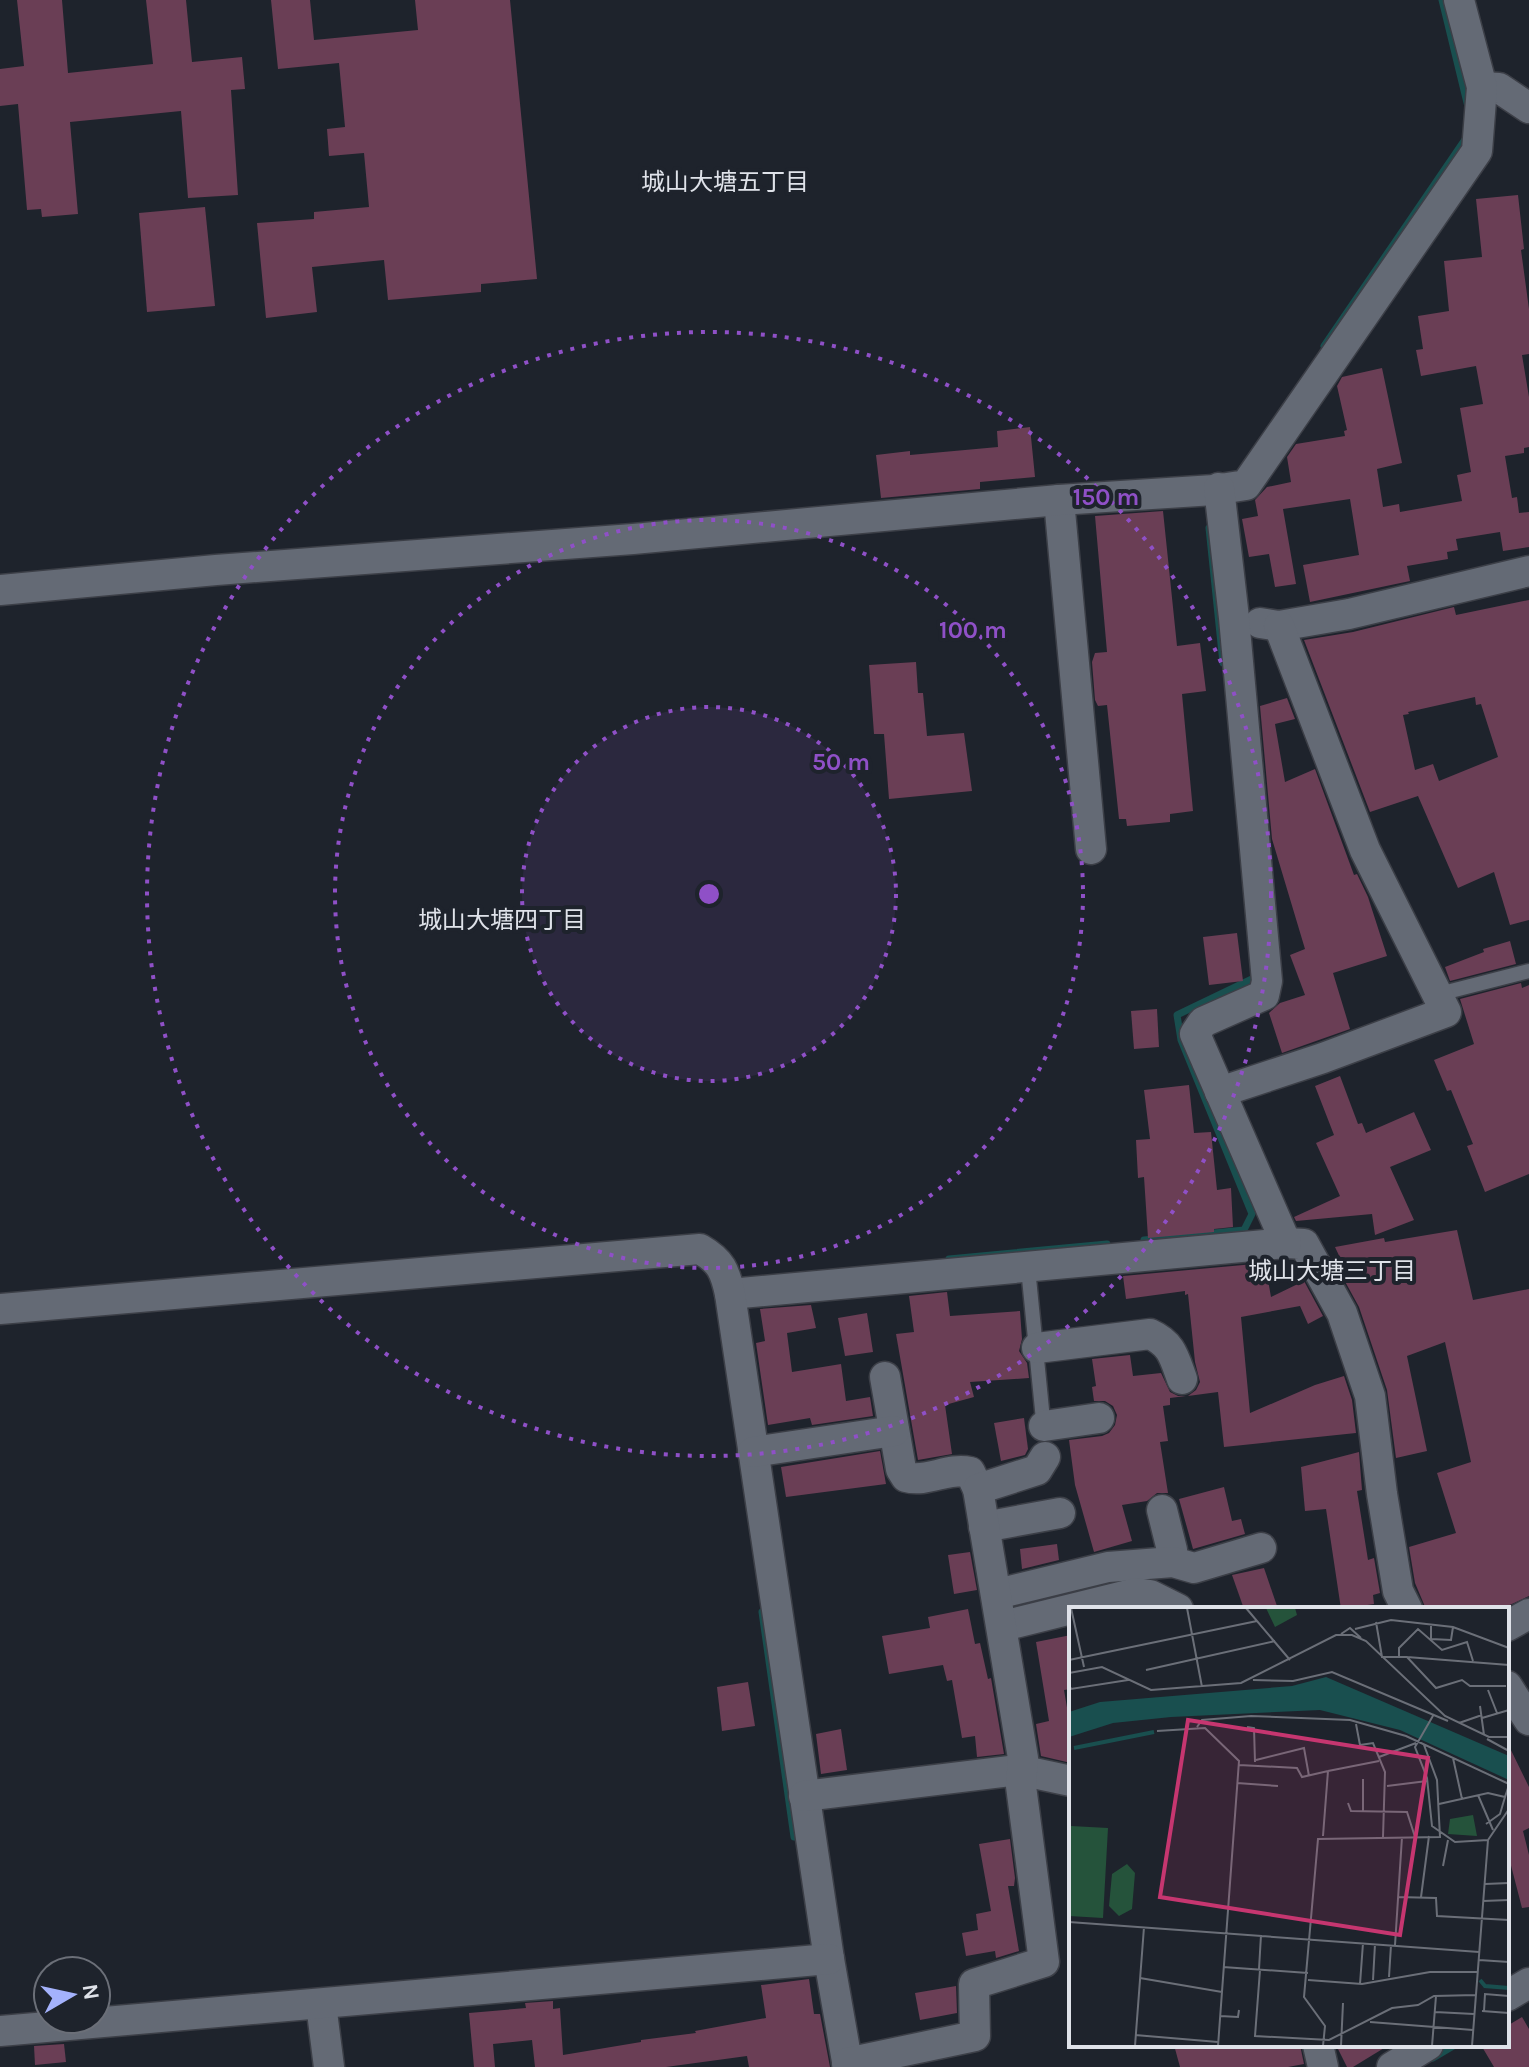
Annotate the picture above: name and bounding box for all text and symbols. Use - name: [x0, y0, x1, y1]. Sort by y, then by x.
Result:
- district label: 城山大塘五丁目: [641, 168, 809, 196]
- text: 150 m: [1073, 483, 1139, 511]
- text: 100 m: [939, 616, 1007, 644]
- text: 50 m: [812, 748, 870, 776]
- centre of rings: [695, 880, 723, 908]
- district label: 城山大塘四丁目: [418, 906, 586, 934]
- district label: 城山大塘三丁目: [1248, 1257, 1416, 1285]
- inset map: [1069, 1607, 1509, 2047]
- north arrow: [32, 1955, 112, 2035]
- text: N: [77, 1982, 105, 2002]

